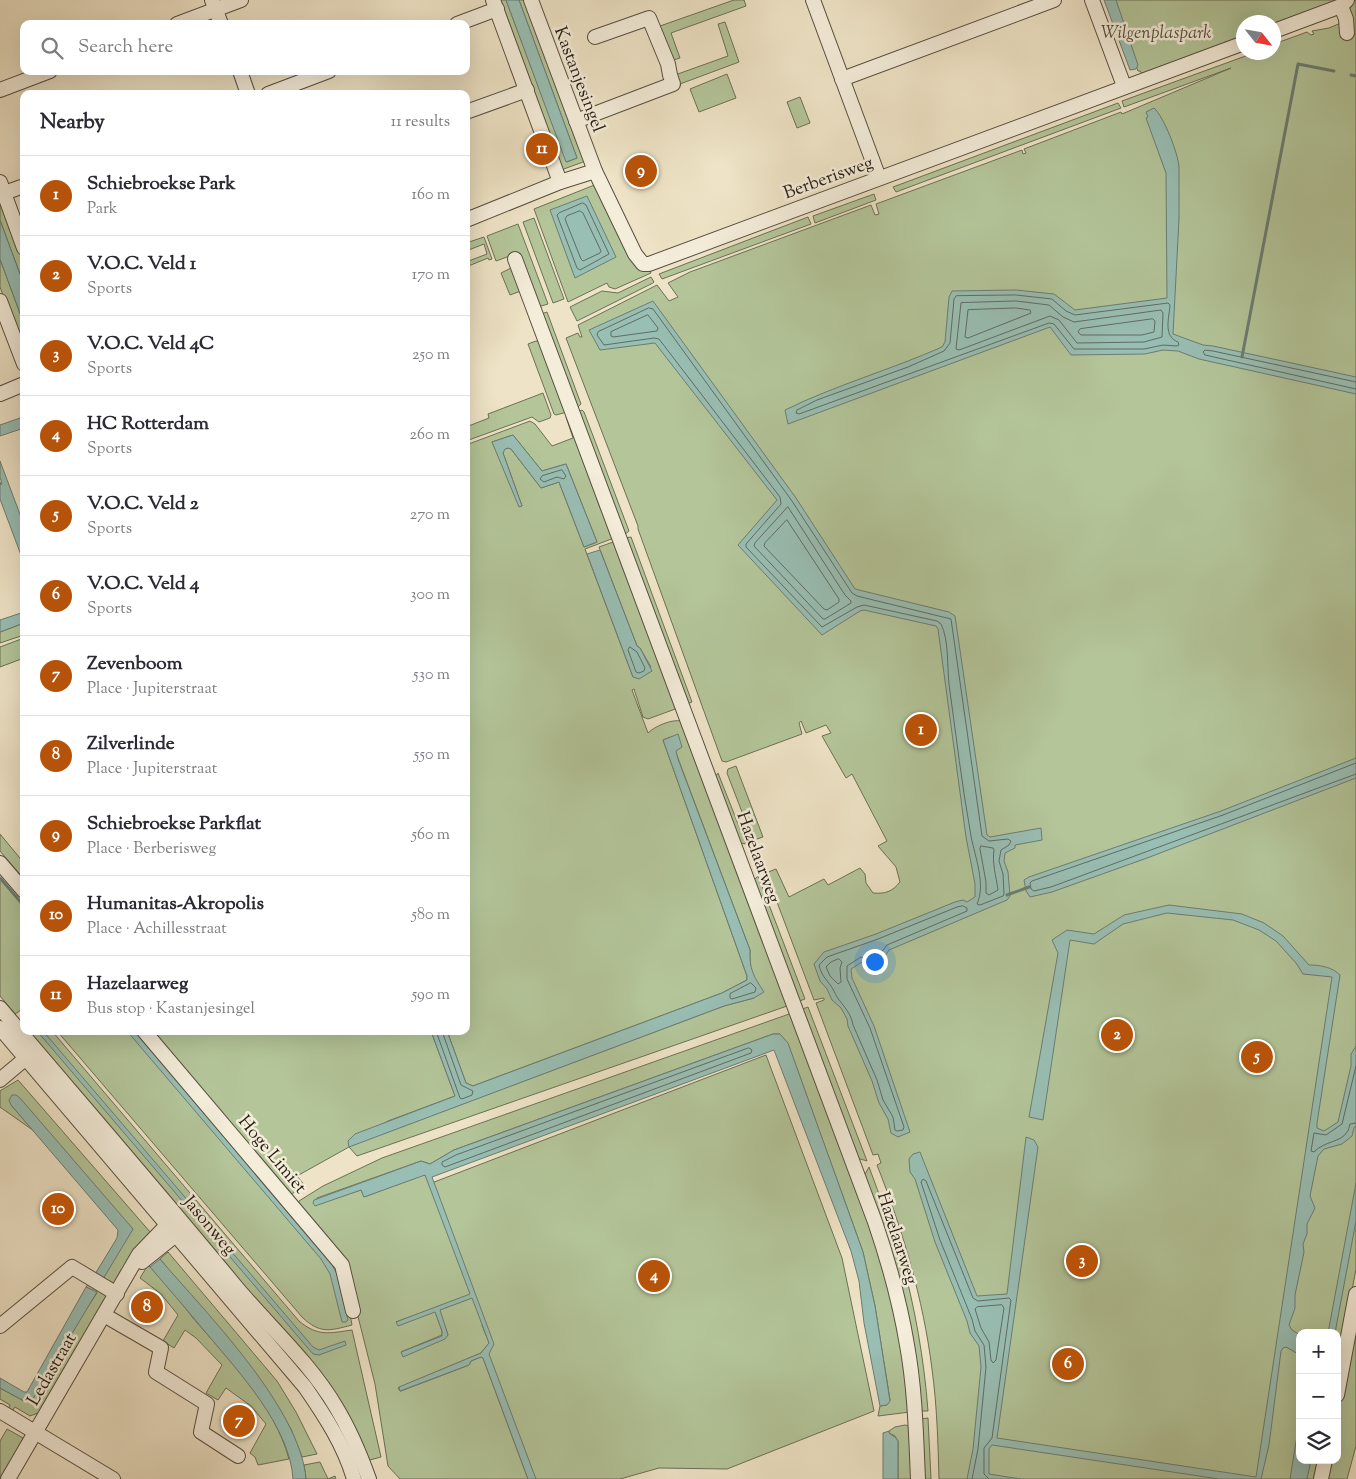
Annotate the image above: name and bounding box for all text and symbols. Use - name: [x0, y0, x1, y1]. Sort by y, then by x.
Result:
- north arrow: [1236, 15, 1281, 60]
- search box: [20, 20, 470, 75]
- park label: Wilgenplaspark: [1101, 21, 1211, 47]
- street label: Kastanjesingel: [546, 23, 610, 136]
- icon: search: [38, 34, 66, 62]
- text: Search here: [78, 34, 173, 61]
- text: Nearby: [40, 108, 105, 138]
- text: 11 results: [391, 111, 450, 134]
- pin: 11: [526, 130, 558, 168]
- street label: Berberisweg: [780, 151, 877, 207]
- pin: 9: [625, 152, 657, 190]
- text: Schiebroekse Park: [87, 171, 236, 198]
- text: 1: [53, 184, 59, 207]
- text: 160 m: [412, 184, 450, 207]
- text: Park: [87, 198, 118, 221]
- text: V.O.C. Veld 1: [87, 251, 196, 278]
- text: 2: [52, 264, 60, 287]
- text: 170 m: [412, 264, 450, 287]
- text: Sports: [87, 278, 132, 301]
- text: V.O.C. Veld 4C: [87, 331, 214, 358]
- text: 3: [53, 344, 59, 367]
- text: 250 m: [412, 344, 450, 367]
- text: Sports: [87, 358, 132, 381]
- text: HC Rotterdam: [87, 411, 209, 438]
- text: 4: [52, 424, 60, 447]
- text: 260 m: [409, 424, 450, 447]
- text: Sports: [87, 438, 132, 461]
- text: V.O.C. Veld 2: [87, 491, 199, 518]
- text: 5: [53, 504, 59, 527]
- text: 270 m: [410, 504, 450, 527]
- text: Sports: [87, 518, 132, 541]
- text: V.O.C. Veld 4: [87, 571, 199, 598]
- text: 6: [52, 584, 60, 607]
- text: 300 m: [410, 584, 450, 607]
- text: Sports: [87, 598, 132, 621]
- text: Zevenboom: [87, 651, 182, 678]
- text: 7: [52, 664, 60, 687]
- text: 530 m: [413, 664, 450, 687]
- text: Place · Jupiterstraat: [87, 678, 217, 701]
- pin: 1: [905, 711, 937, 749]
- text: Zilverlinde: [87, 731, 175, 758]
- text: 8: [52, 744, 60, 767]
- text: 550 m: [414, 744, 450, 767]
- text: Place · Jupiterstraat: [87, 758, 217, 781]
- street label: Hazelaarweg: [729, 808, 786, 907]
- text: Schiebroekse Parkflat: [87, 811, 261, 838]
- text: 9: [52, 824, 60, 847]
- text: 560 m: [411, 824, 450, 847]
- text: Place · Berberisweg: [87, 838, 216, 861]
- text: Humanitas-Akropolis: [87, 891, 264, 918]
- text: 10: [49, 904, 63, 927]
- text: 580 m: [411, 904, 450, 927]
- text: Place · Achillesstraat: [87, 918, 227, 941]
- your location: [862, 949, 888, 975]
- text: Hazelaarweg: [87, 971, 188, 998]
- text: 11: [51, 984, 61, 1007]
- text: 590 m: [412, 984, 450, 1007]
- text: Bus stop · Kastanjesingel: [87, 998, 255, 1021]
- pin: 2: [1101, 1016, 1133, 1054]
- pin: 5: [1241, 1038, 1273, 1076]
- street label: Hoge Limiet: [231, 1110, 312, 1200]
- street label: Hazelaarweg: [869, 1189, 923, 1288]
- pin: 10: [42, 1190, 74, 1228]
- street label: Jasonweg: [175, 1190, 241, 1262]
- pin: 3: [1066, 1242, 1098, 1280]
- pin: 4: [638, 1257, 670, 1295]
- pin: 8: [131, 1288, 163, 1326]
- street label: Ledastraat: [21, 1329, 84, 1411]
- map controls: [1296, 1329, 1341, 1464]
- button: +: [1296, 1329, 1341, 1374]
- pin: 6: [1052, 1345, 1084, 1383]
- button: −: [1296, 1374, 1341, 1419]
- pin: 7: [223, 1402, 255, 1440]
- button: layers: [1296, 1419, 1341, 1464]

